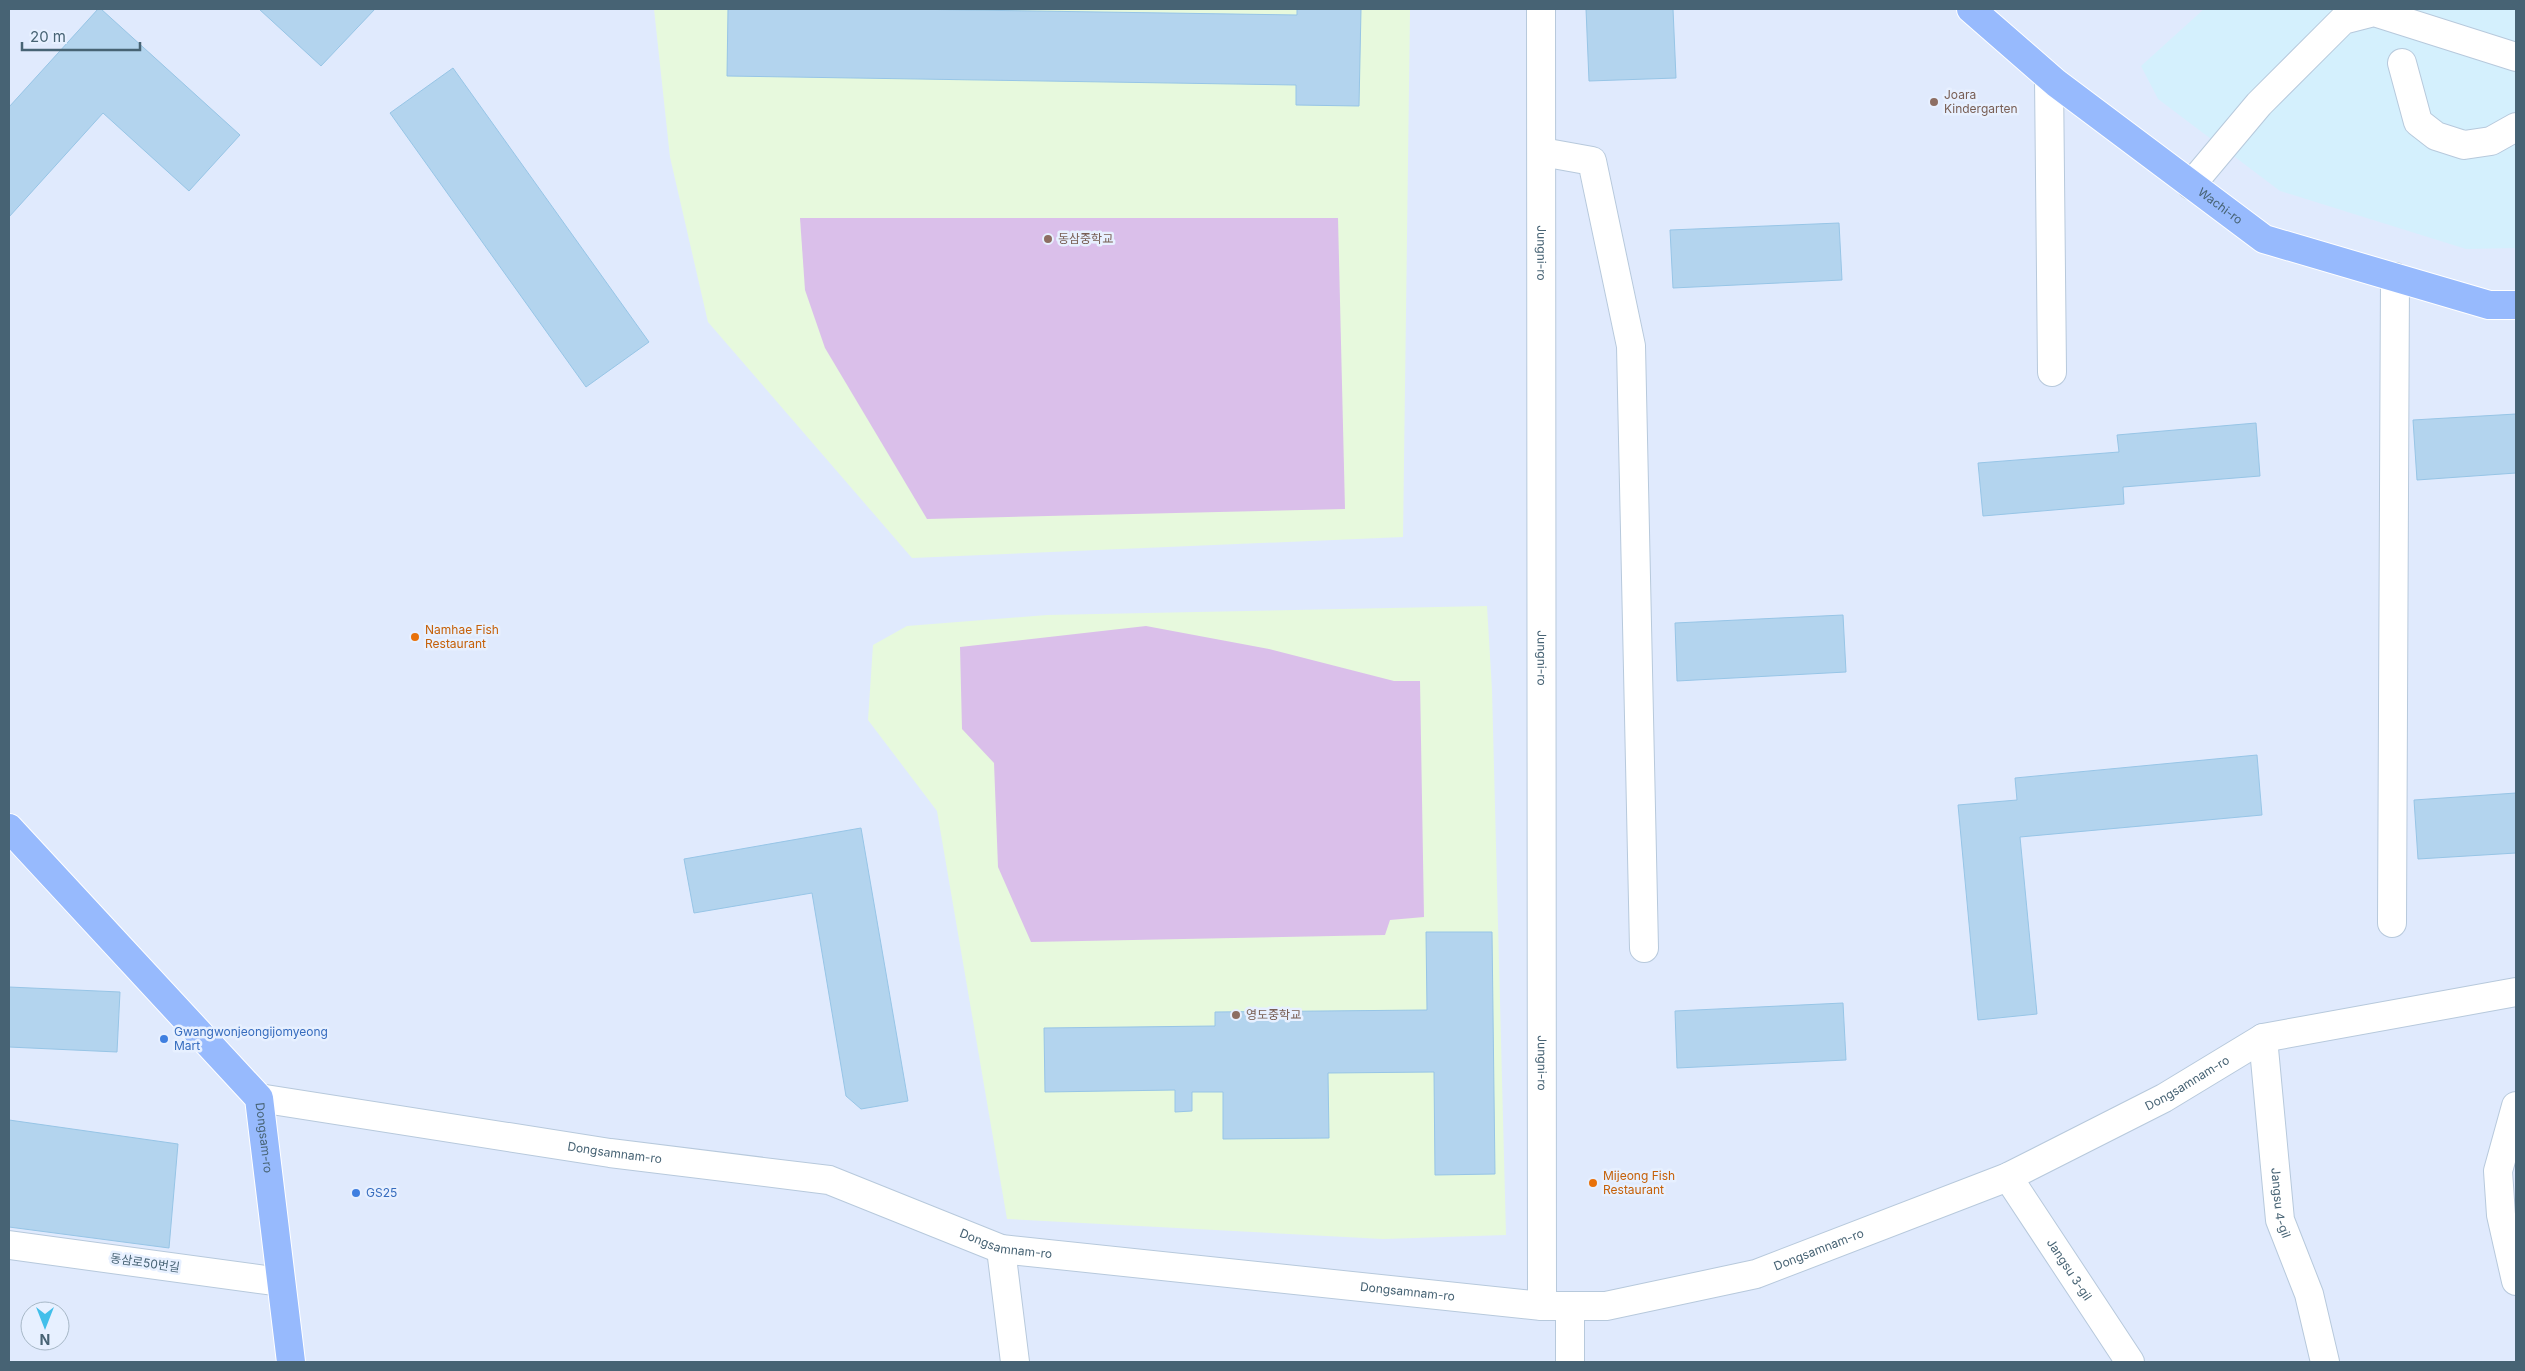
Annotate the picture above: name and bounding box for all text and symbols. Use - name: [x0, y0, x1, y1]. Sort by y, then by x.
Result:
- scale bar: [22, 20, 140, 52]
- text: 20 m: [30, 27, 66, 46]
- place label: Joara Kindergarten: [1944, 87, 2018, 116]
- marker: Joara Kindergarten: [1928, 96, 1940, 108]
- street label: Wachi-ro: [2195, 184, 2246, 227]
- street label: Jungni-ro: [1534, 225, 1549, 281]
- place label: 동삼중학교: [1058, 231, 1113, 246]
- marker: 동삼중학교: [1042, 233, 1054, 245]
- place label: Namhae Fish Restaurant: [425, 622, 499, 651]
- street label: Jungni-ro: [1534, 630, 1550, 686]
- marker: Namhae Fish Restaurant: [409, 631, 421, 643]
- place label: 영도중학교: [1246, 1007, 1301, 1022]
- marker: 영도중학교: [1230, 1009, 1242, 1021]
- place label: Gwangwonjeongijomyeong Mart: [174, 1024, 328, 1053]
- marker: Gwangwonjeongijomyeong Mart: [158, 1033, 170, 1045]
- street label: Jungni-ro: [1535, 1035, 1550, 1091]
- street label: Dongsamnam-ro: [2142, 1052, 2232, 1113]
- street label: Dongsam-ro: [253, 1102, 276, 1174]
- street label: Dongsamnam-ro: [566, 1138, 663, 1166]
- street label: Jangsu 4-gil: [2268, 1167, 2294, 1240]
- place label: Mijeong Fish Restaurant: [1603, 1168, 1675, 1197]
- marker: Mijeong Fish Restaurant: [1587, 1177, 1599, 1189]
- place label: GS25: [366, 1185, 397, 1200]
- marker: GS25: [350, 1187, 362, 1199]
- street label: Dongsamnam-ro: [958, 1225, 1053, 1261]
- street label: Dongsamnam-ro: [1771, 1225, 1866, 1273]
- street label: Jangsu 3-gil: [2044, 1236, 2095, 1303]
- street label: 동삼로50번길: [109, 1250, 181, 1275]
- street label: Dongsamnam-ro: [1359, 1279, 1456, 1304]
- north arrow: [20, 1301, 70, 1351]
- text: N: [40, 1331, 50, 1348]

